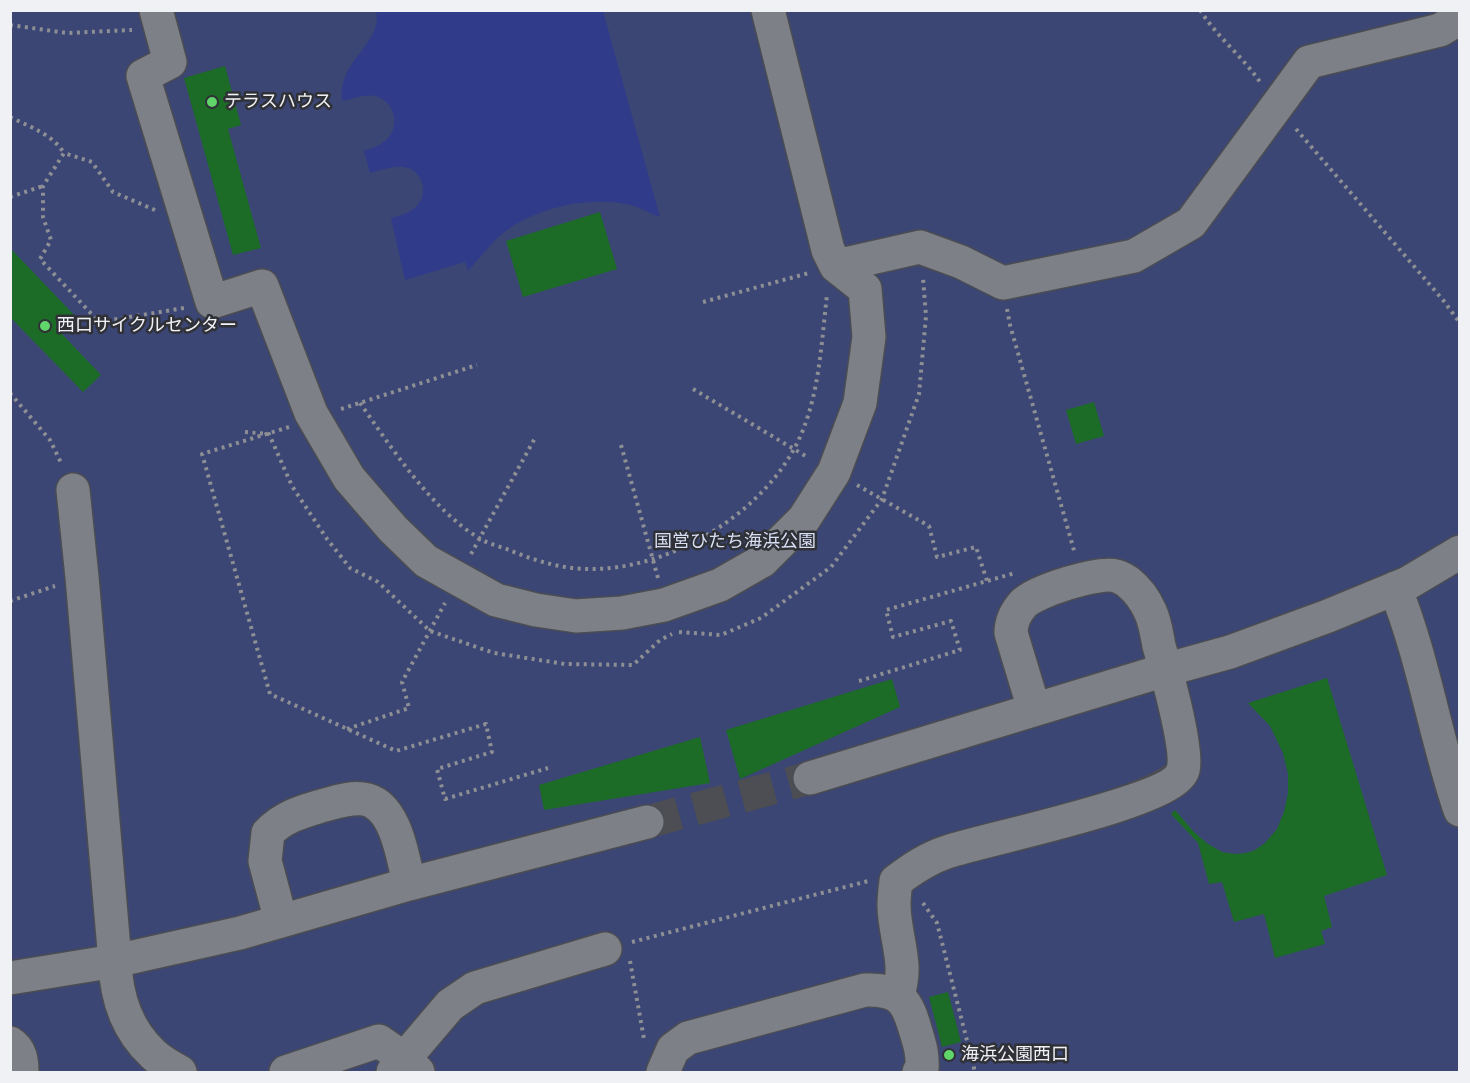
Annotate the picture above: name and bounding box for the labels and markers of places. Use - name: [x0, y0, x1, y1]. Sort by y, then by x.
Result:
- place label: テラスハウス: [224, 91, 332, 113]
- marker: テラスハウス: [205, 95, 219, 109]
- place label: 西口サイクルセンター: [57, 315, 237, 337]
- marker: 西口サイクルセンター: [38, 319, 52, 333]
- place label: 海浜公園西口: [961, 1044, 1069, 1066]
- marker: 海浜公園西口: [942, 1048, 956, 1062]

